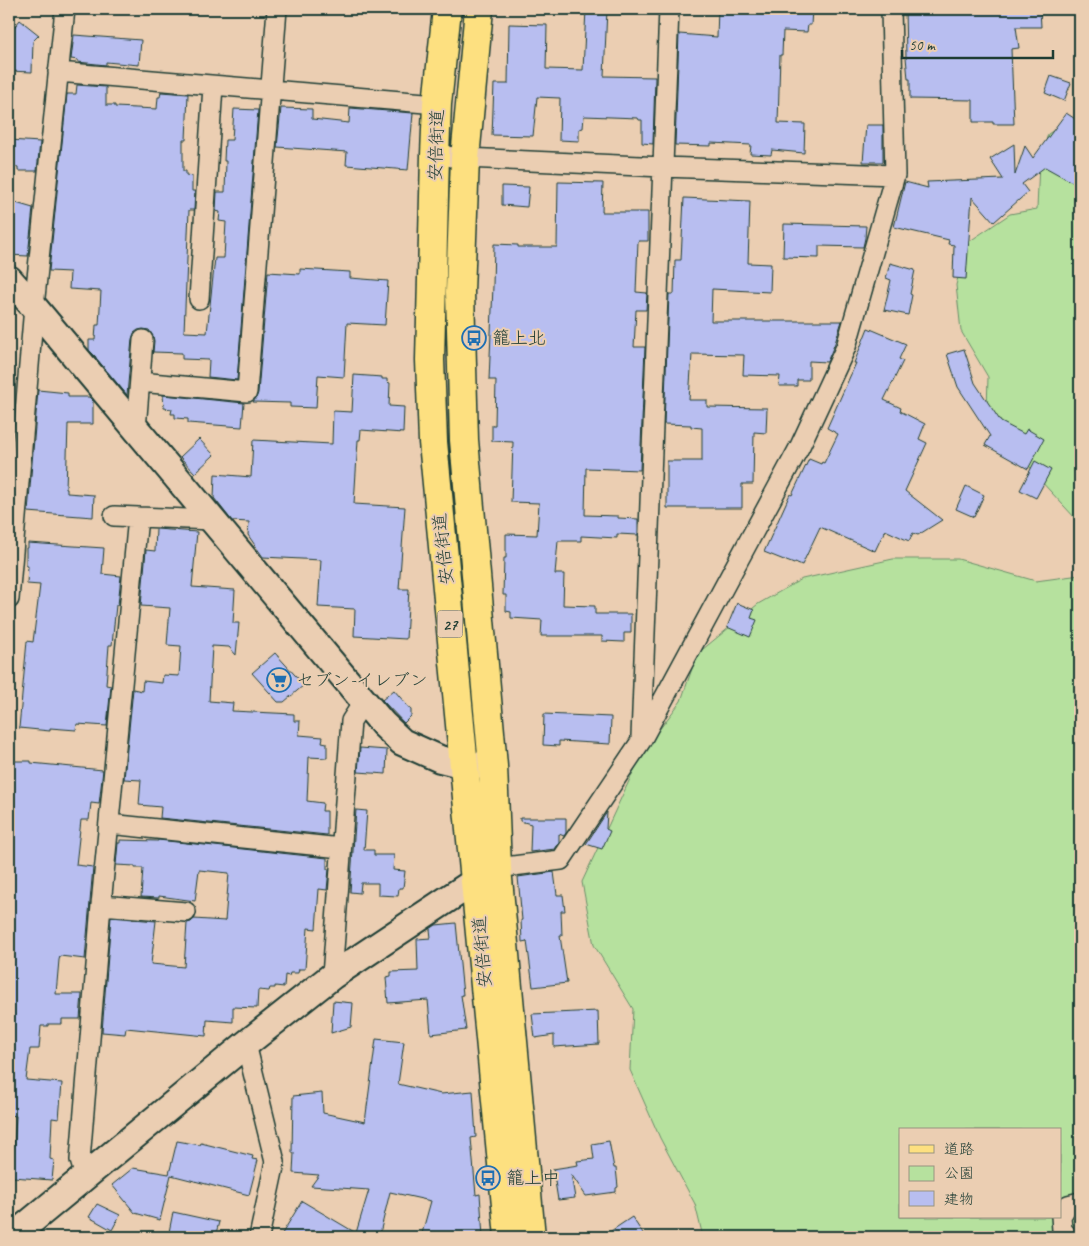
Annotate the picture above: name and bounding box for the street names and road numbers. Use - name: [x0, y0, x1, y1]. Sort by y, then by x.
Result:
- street label: 安倍街道: [424, 109, 448, 181]
- street label: 安倍街道: [428, 512, 458, 586]
- road number: 27: [438, 610, 462, 638]
- street label: 安倍街道: [468, 915, 496, 989]

